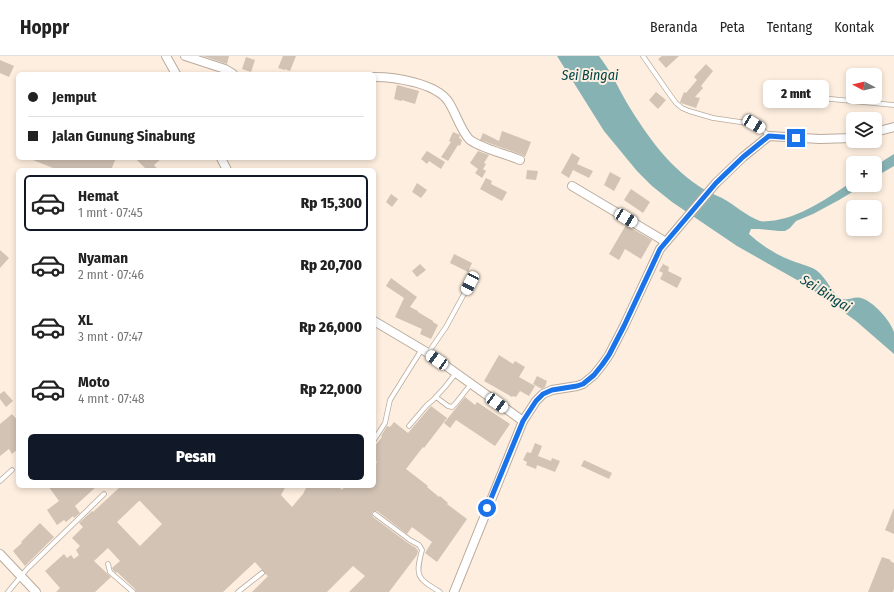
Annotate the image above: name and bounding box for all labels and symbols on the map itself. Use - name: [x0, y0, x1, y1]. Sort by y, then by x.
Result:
- water label: Sei Bingai: [561, 67, 619, 84]
- north arrow: [846, 68, 882, 104]
- callout: 2 mnt: [763, 80, 829, 108]
- car: [741, 113, 767, 135]
- route end: [787, 129, 805, 147]
- car: [613, 207, 639, 229]
- car: [459, 270, 481, 296]
- water label: Sei Bingai: [796, 271, 855, 316]
- car: [424, 348, 450, 372]
- car: [484, 391, 510, 415]
- route start: [478, 499, 496, 517]

